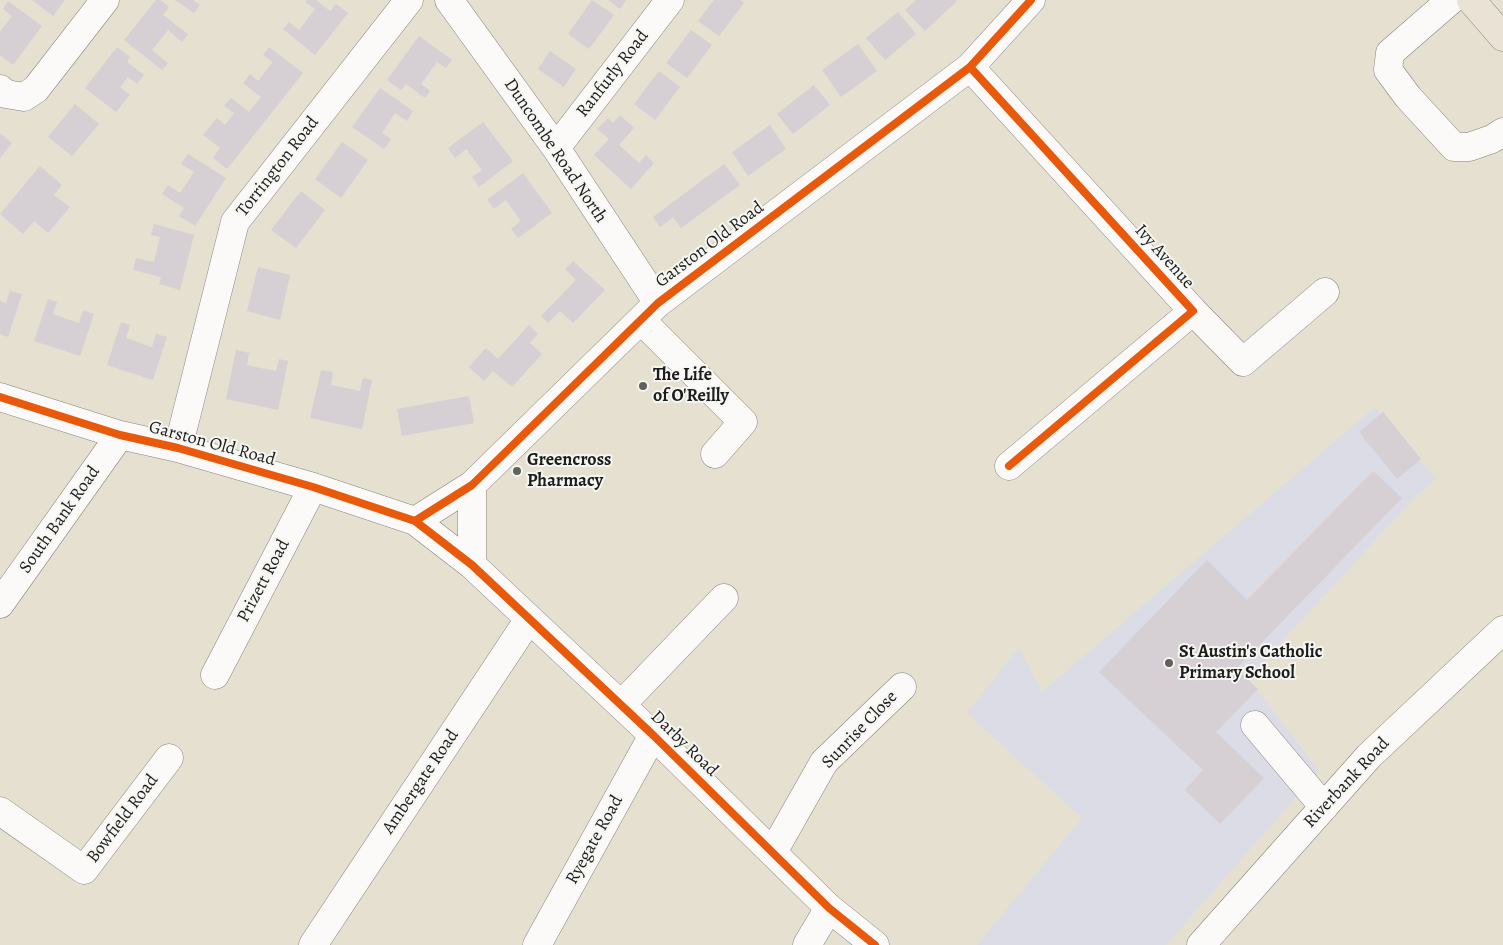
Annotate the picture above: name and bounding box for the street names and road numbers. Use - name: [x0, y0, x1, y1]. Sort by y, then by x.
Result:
- street label: Ranfurly Road: [572, 26, 654, 122]
- street label: Duncombe Road North: [499, 75, 611, 227]
- street label: Torrington Road: [232, 113, 324, 221]
- street label: Garston Old Road: [651, 197, 769, 293]
- street label: Ivy Avenue: [1129, 220, 1199, 294]
- street label: Garston Old Road: [146, 417, 278, 471]
- street label: South Bank Road: [15, 462, 105, 578]
- street label: Prizett Road: [233, 536, 295, 626]
- street label: Sunrise Close: [818, 687, 902, 773]
- street label: Darby Road: [646, 706, 722, 782]
- street label: Ambergate Road: [378, 726, 464, 838]
- street label: Riverbank Road: [1300, 733, 1394, 833]
- street label: Bowfield Road: [83, 770, 163, 868]
- street label: Ryegate Road: [562, 792, 628, 888]

